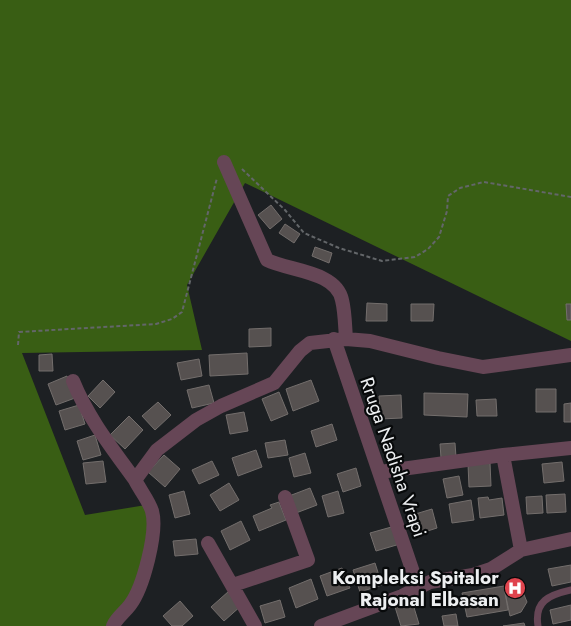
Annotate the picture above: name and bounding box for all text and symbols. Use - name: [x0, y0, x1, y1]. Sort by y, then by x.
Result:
- street label: Rruga Nadisha Vrapi: [353, 374, 434, 541]
- place label: Kompleksi Spitalor Rajonal Elbasan: [332, 564, 499, 613]
- hospital icon: Kompleksi Spitalor Rajonal Elbasan: [503, 576, 527, 600]

